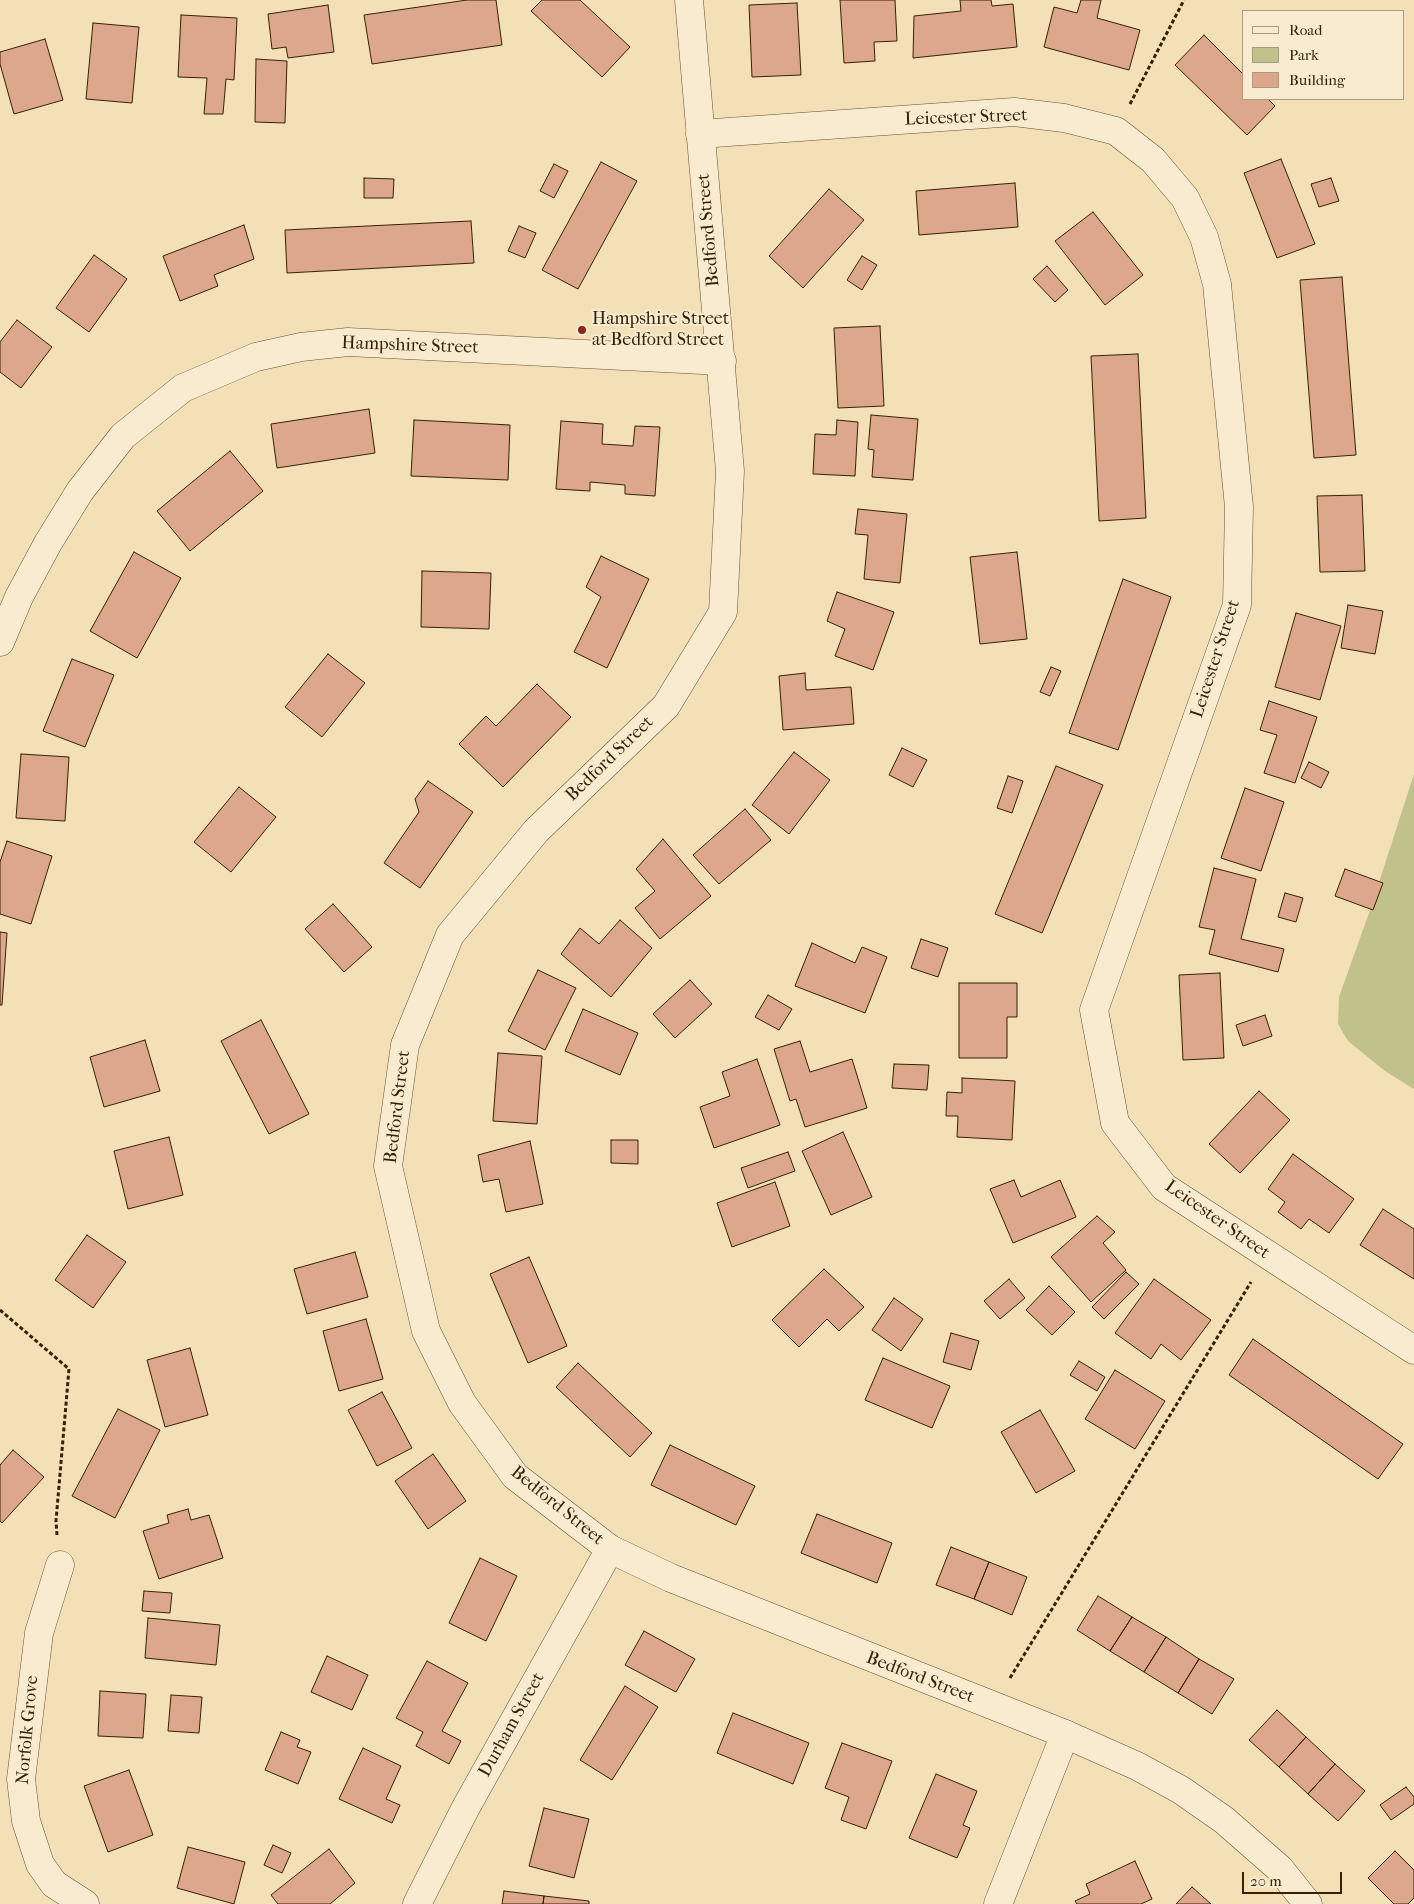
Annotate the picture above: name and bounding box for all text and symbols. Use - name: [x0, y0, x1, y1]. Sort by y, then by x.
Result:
- legend: [1242, 10, 1404, 100]
- text: Road: [1289, 21, 1322, 39]
- text: Park: [1289, 46, 1319, 64]
- text: Building: [1289, 71, 1345, 89]
- street label: Leicester Street: [904, 105, 1028, 131]
- street label: Bedford Street: [693, 172, 725, 288]
- place label: Hampshire Street at Bedford Street: [592, 309, 729, 352]
- marker: Hampshire Street at Bedford Street: [576, 324, 588, 336]
- street label: Hampshire Street: [341, 333, 479, 359]
- street label: Leicester Street: [1187, 597, 1245, 721]
- street label: Bedford Street: [562, 712, 658, 806]
- street label: Bedford Street: [380, 1049, 416, 1165]
- street label: Leicester Street: [1160, 1176, 1274, 1264]
- street label: Bedford Street: [506, 1462, 608, 1550]
- street label: Bedford Street: [863, 1648, 977, 1708]
- street label: Durham Street: [474, 1669, 550, 1781]
- street label: Norfolk Grove: [12, 1675, 44, 1785]
- scale bar: [1244, 1862, 1344, 1894]
- text: 20 m: [1250, 1872, 1282, 1890]

